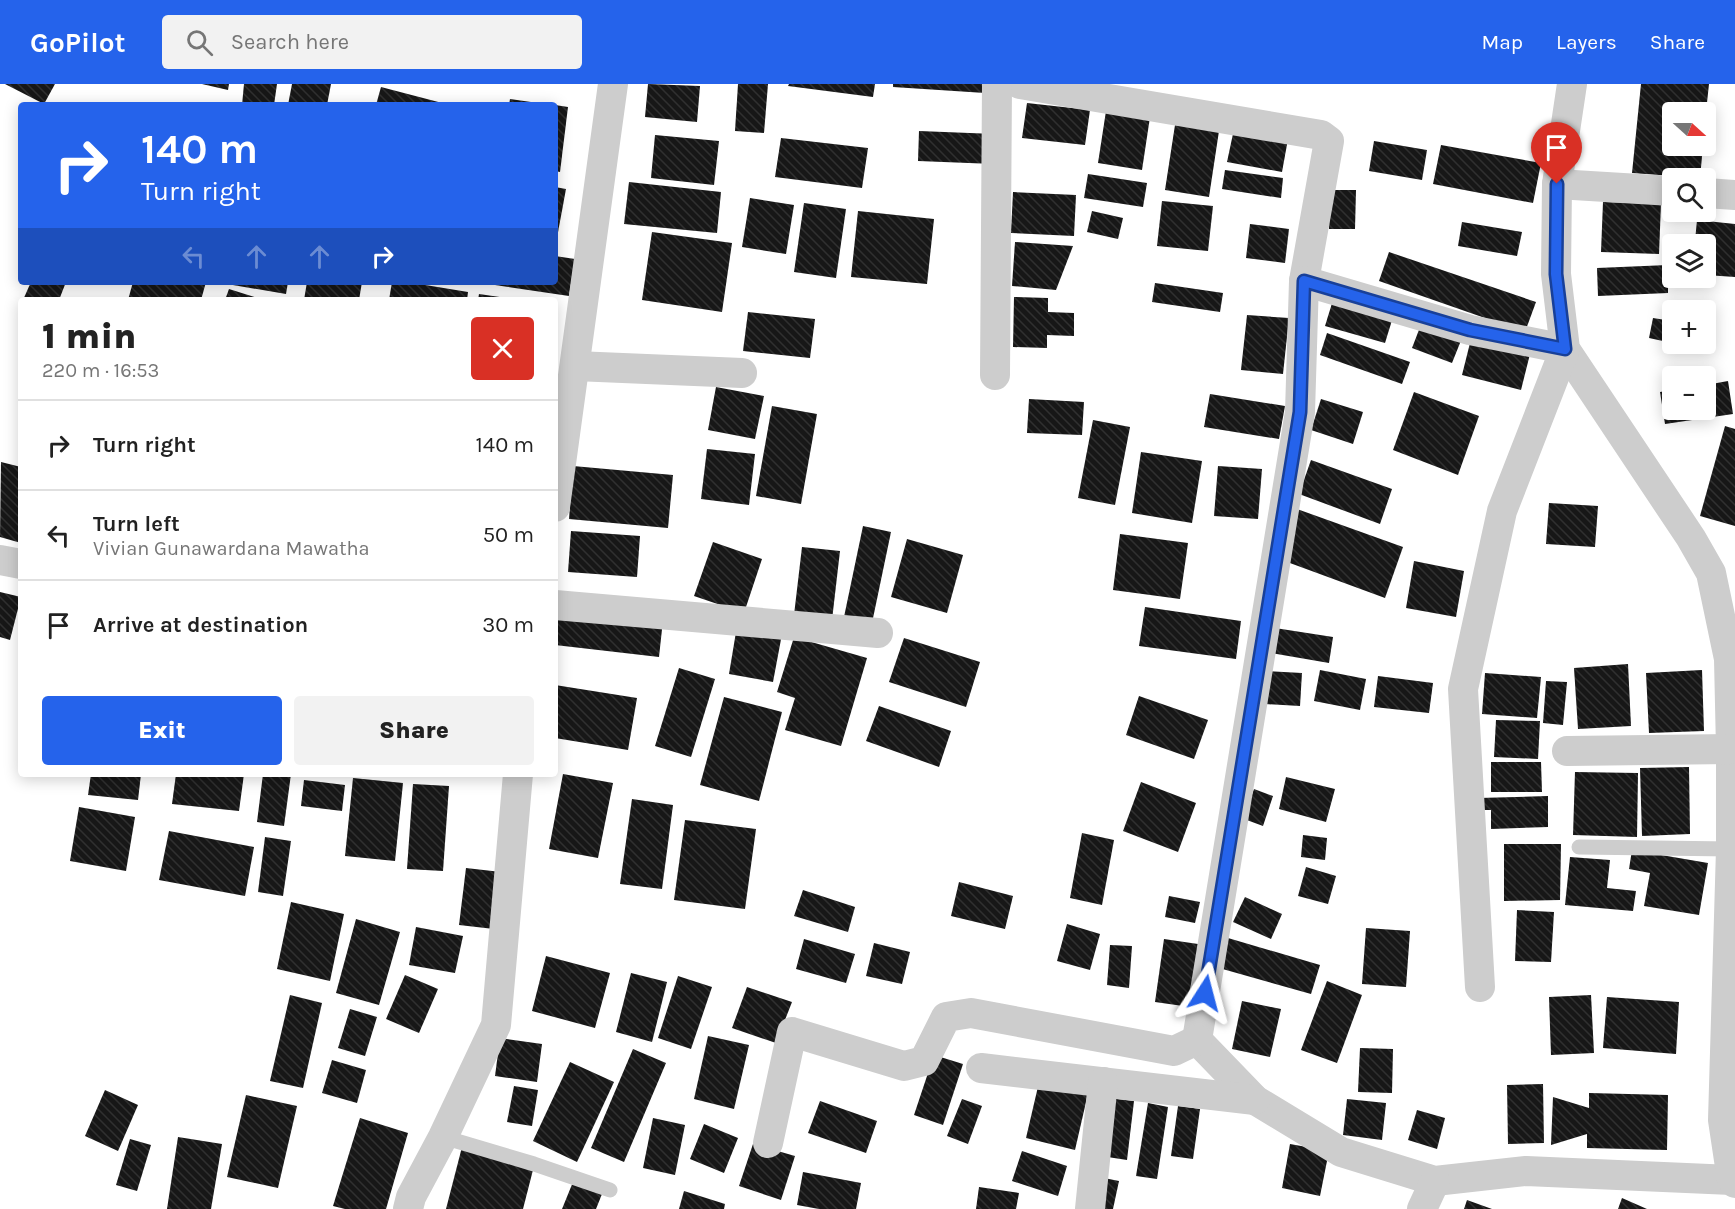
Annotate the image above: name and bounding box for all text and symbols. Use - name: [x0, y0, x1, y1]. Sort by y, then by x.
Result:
- search box: [162, 15, 582, 69]
- text: GoPilot: [30, 26, 126, 59]
- icon: search: [183, 26, 216, 59]
- text: Search here: [231, 29, 349, 55]
- text: Map: [1481, 30, 1523, 54]
- text: Layers: [1556, 30, 1617, 54]
- text: Share: [1650, 30, 1705, 54]
- north arrow: [1662, 102, 1716, 156]
- map controls: [1662, 102, 1716, 420]
- pin: [1531, 122, 1582, 184]
- text: 140 m: [141, 124, 258, 174]
- icon: right: [42, 126, 120, 204]
- icon: arrive: [1540, 131, 1573, 164]
- button: search: [1662, 168, 1716, 222]
- text: Turn right: [141, 175, 261, 207]
- button: layers: [1662, 234, 1716, 288]
- icon: left: [177, 240, 210, 273]
- icon: ahead: [240, 240, 273, 273]
- icon: ahead: [303, 240, 336, 273]
- icon: right: [366, 240, 399, 273]
- button: +: [1662, 300, 1716, 354]
- text: 1 min: [42, 315, 136, 357]
- button: close: [471, 317, 534, 380]
- text: 220 m · 16:53: [42, 359, 159, 382]
- button: −: [1662, 366, 1716, 420]
- icon: right: [42, 429, 75, 462]
- text: Turn right: [93, 432, 196, 458]
- text: 140 m: [476, 432, 534, 458]
- text: Turn left: [93, 511, 180, 537]
- icon: left: [42, 519, 75, 552]
- text: 50 m: [483, 522, 534, 548]
- text: Vivian Gunawardana Mawatha: [93, 537, 370, 560]
- icon: arrive: [42, 609, 75, 642]
- text: Arrive at destination: [93, 612, 308, 638]
- text: 30 m: [482, 612, 534, 638]
- button: Exit: [42, 696, 282, 765]
- button: Share: [294, 696, 534, 765]
- position arrow: [1173, 961, 1237, 1025]

